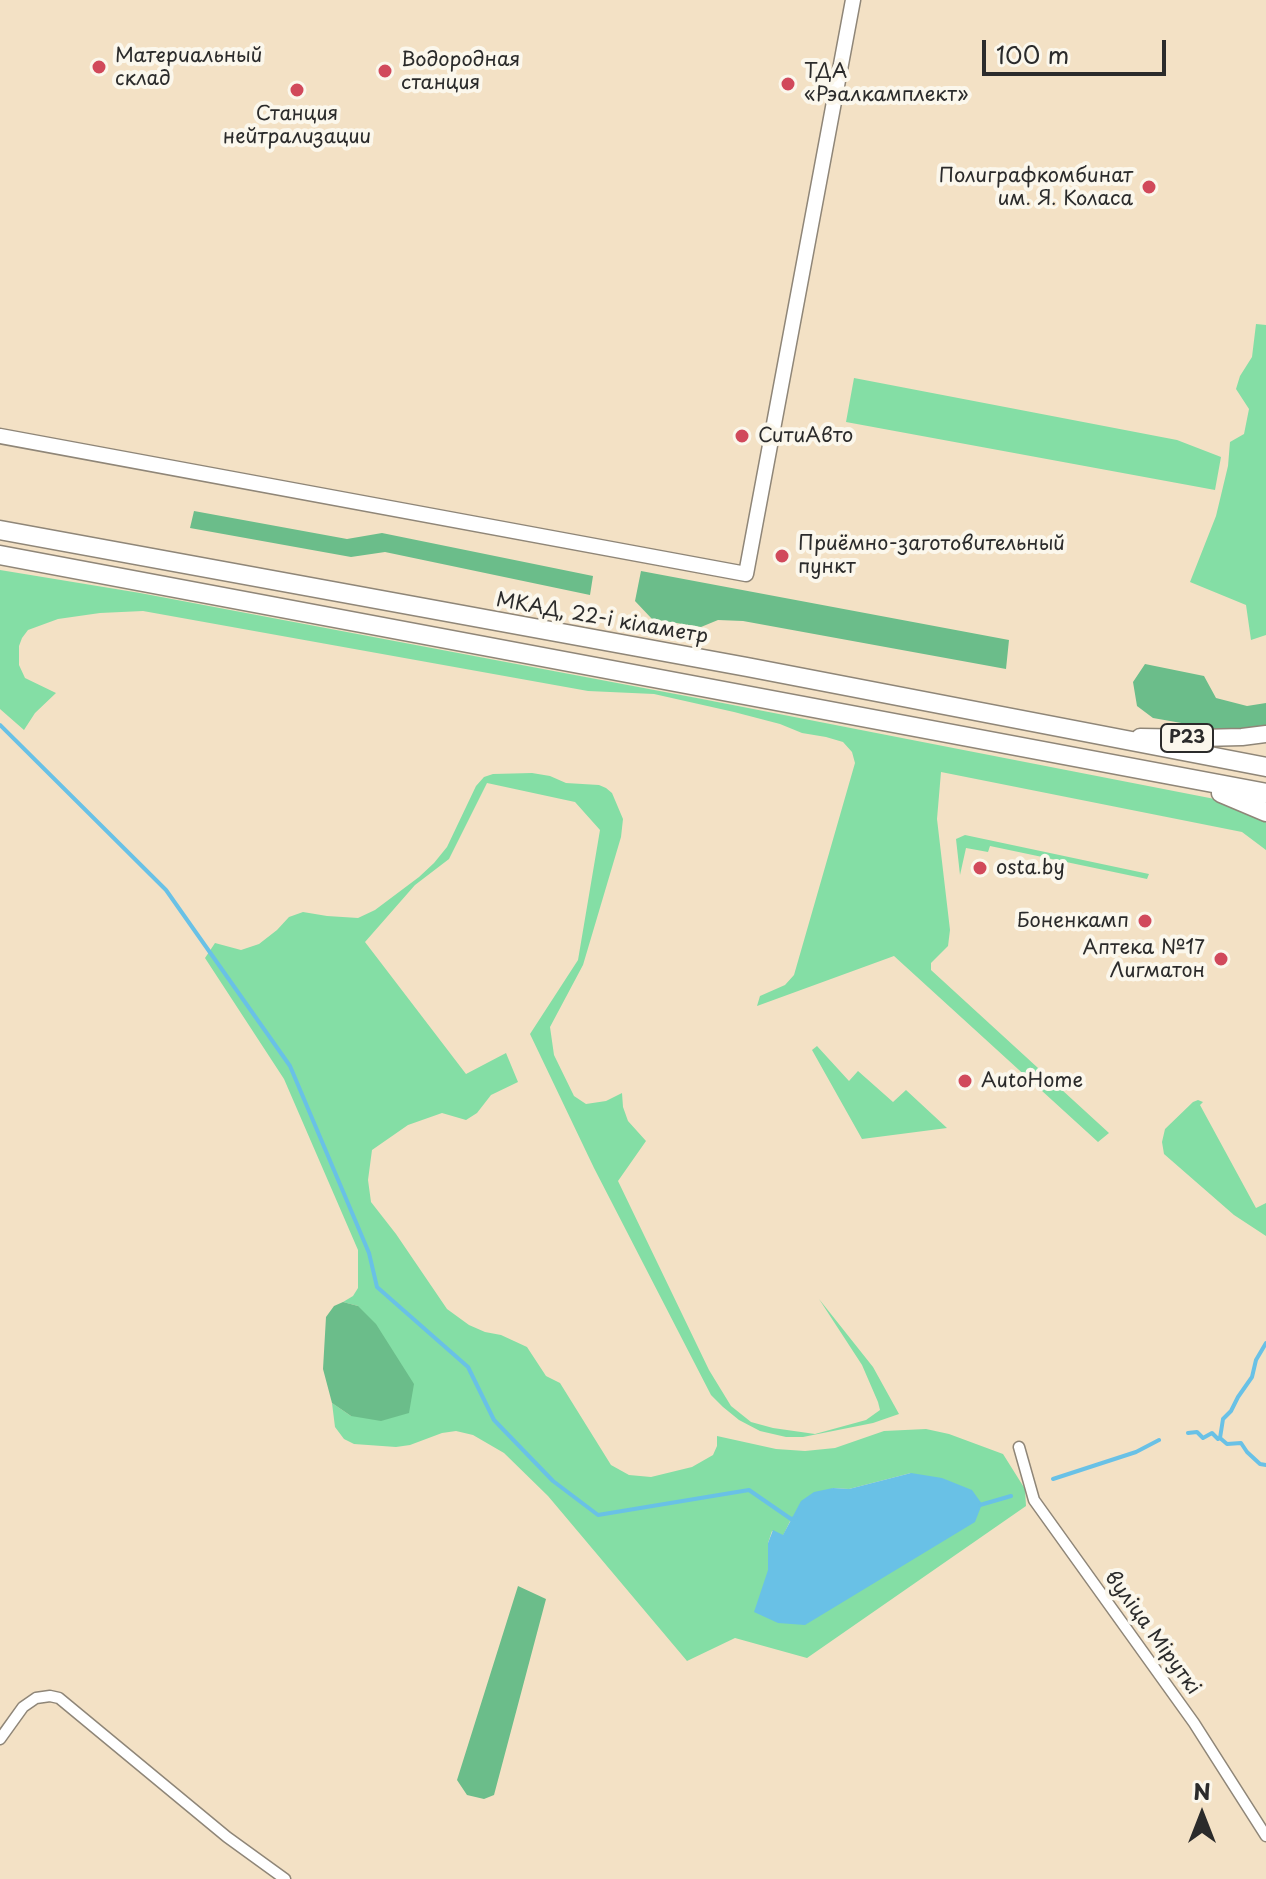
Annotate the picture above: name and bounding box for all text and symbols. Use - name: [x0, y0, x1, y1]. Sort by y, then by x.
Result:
- scale bar: [986, 24, 1170, 74]
- text: 100 m: [996, 36, 1069, 72]
- place label: Материальный склад: [115, 44, 263, 91]
- place label: Водородная станция: [401, 48, 520, 95]
- marker: Материальный склад: [90, 58, 108, 76]
- place label: ТДА «Рэалкамплект»: [804, 60, 968, 107]
- marker: Водородная станция: [376, 62, 394, 80]
- marker: ТДА «Рэалкамплект»: [779, 75, 797, 93]
- marker: Станция нейтрализации: [288, 81, 306, 99]
- place label: Станция нейтрализации: [223, 102, 371, 149]
- place label: Полиграфкомбинат им. Я. Коласа: [939, 164, 1133, 211]
- marker: Полиграфкомбинат им. Я. Коласа: [1140, 178, 1158, 196]
- place label: СитиАвто: [758, 424, 853, 448]
- marker: СитиАвто: [733, 427, 751, 445]
- place label: Приёмно-заготовительный пункт: [798, 532, 1065, 579]
- marker: Приёмно-заготовительный пункт: [773, 547, 791, 565]
- street label: МКАД, 22-і кіламетр: [494, 589, 710, 649]
- road number: Р23: [1161, 724, 1213, 752]
- place label: osta.by: [996, 856, 1065, 880]
- marker: osta.by: [971, 859, 989, 877]
- place label: Боненкамп: [1017, 909, 1129, 933]
- marker: Боненкамп: [1136, 912, 1154, 930]
- place label: Аптека №17 Лигматон: [1082, 936, 1205, 983]
- marker: Аптека №17 Лигматон: [1212, 950, 1230, 968]
- place label: AutoHome: [981, 1069, 1083, 1093]
- marker: AutoHome: [956, 1072, 974, 1090]
- street label: вуліца Міруткі: [1099, 1566, 1205, 1700]
- text: N: [1193, 1774, 1211, 1807]
- north arrow: [1162, 1775, 1242, 1855]

